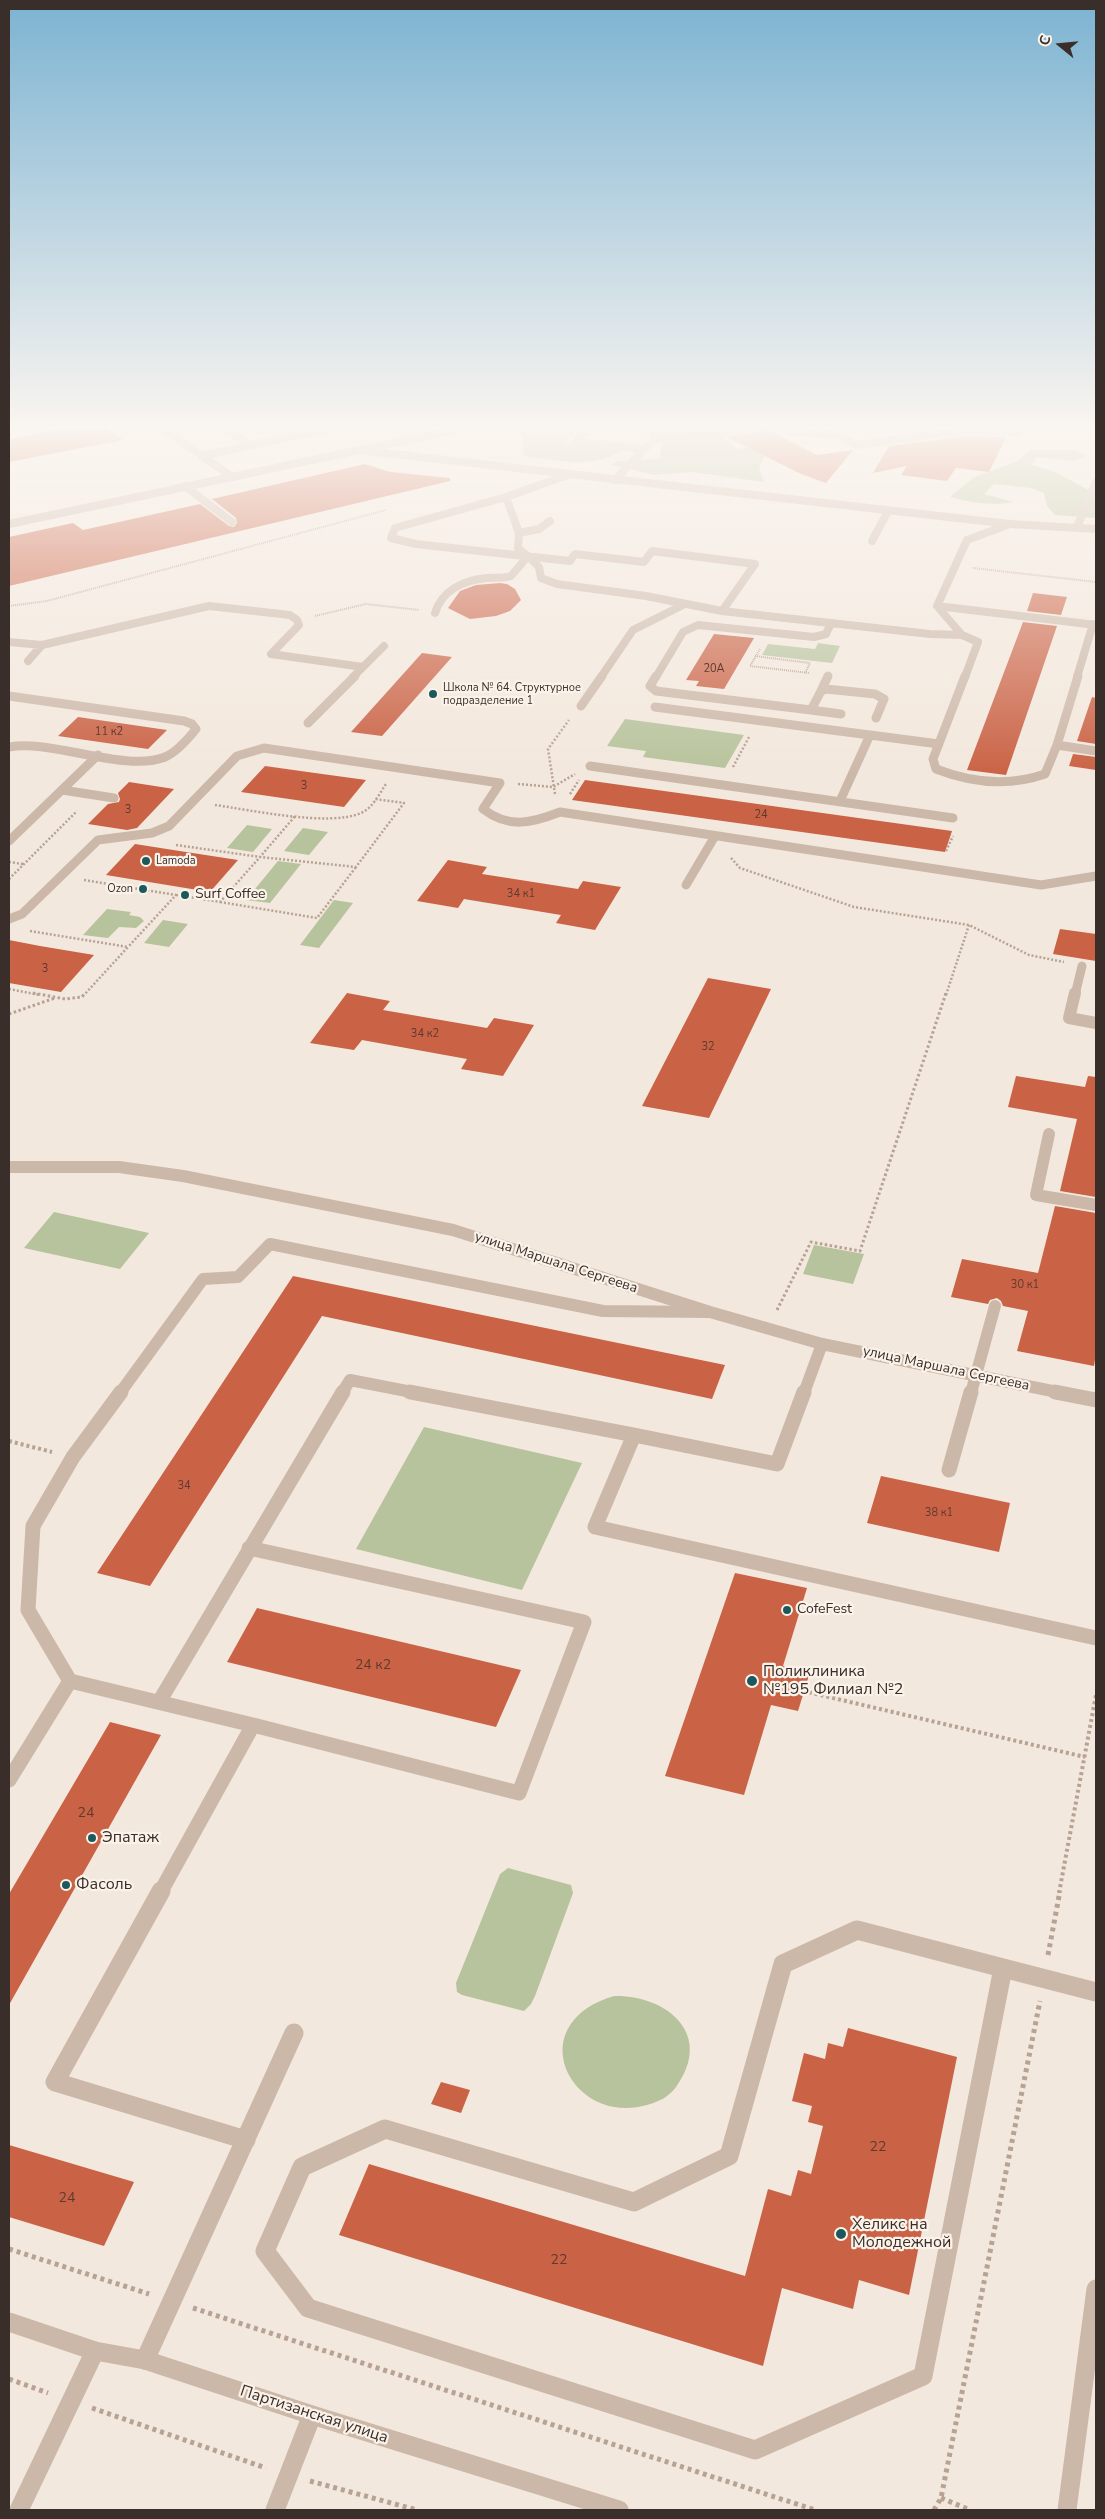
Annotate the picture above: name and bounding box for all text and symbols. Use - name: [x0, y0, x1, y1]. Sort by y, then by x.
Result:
- north arrow: [1035, 20, 1085, 70]
- text: С: [1035, 33, 1056, 48]
- house number: 20А: [703, 662, 725, 676]
- place label: Школа № 64. Структурное подразделение 1: [443, 681, 581, 707]
- marker: Школа № 64. Структурное подразделение 1: [427, 688, 439, 700]
- house number: 11 к2: [95, 725, 123, 739]
- house number: 3: [301, 779, 307, 793]
- house number: 3: [125, 803, 131, 817]
- house number: 24: [754, 808, 768, 822]
- place label: Lamoda: [156, 854, 196, 868]
- marker: Lamoda: [140, 855, 152, 867]
- place label: Ozon: [107, 882, 133, 896]
- marker: Ozon: [137, 883, 149, 895]
- place label: Surf Coffee: [195, 887, 266, 903]
- house number: 34 к1: [507, 887, 535, 901]
- marker: Surf Coffee: [179, 889, 191, 901]
- house number: 3: [42, 962, 48, 976]
- house number: 34 к2: [411, 1027, 439, 1041]
- house number: 32: [701, 1040, 715, 1054]
- street label: улица Маршала Сергеева: [473, 1229, 639, 1297]
- house number: 30 к1: [1011, 1278, 1039, 1292]
- street label: улица Маршала Сергеева: [861, 1343, 1031, 1395]
- house number: 34: [177, 1479, 191, 1493]
- house number: 38 к1: [925, 1506, 953, 1520]
- place label: CofeFest: [797, 1602, 852, 1618]
- marker: CofeFest: [781, 1604, 793, 1616]
- house number: 24 к2: [355, 1658, 391, 1674]
- place label: Поликлиника №195 Филиал №2: [763, 1662, 903, 1700]
- marker: Поликлиника №195 Филиал №2: [745, 1674, 759, 1688]
- house number: 24: [78, 1806, 94, 1822]
- place label: Эпатаж: [102, 1828, 159, 1848]
- marker: Эпатаж: [86, 1832, 98, 1844]
- place label: Фасоль: [76, 1875, 132, 1895]
- marker: Фасоль: [60, 1879, 72, 1891]
- house number: 22: [870, 2140, 886, 2156]
- house number: 24: [59, 2191, 75, 2207]
- place label: Хеликс на Молодежной: [852, 2215, 951, 2253]
- marker: Хеликс на Молодежной: [834, 2227, 848, 2241]
- house number: 22: [551, 2253, 567, 2269]
- street label: Партизанская улица: [238, 2382, 390, 2448]

